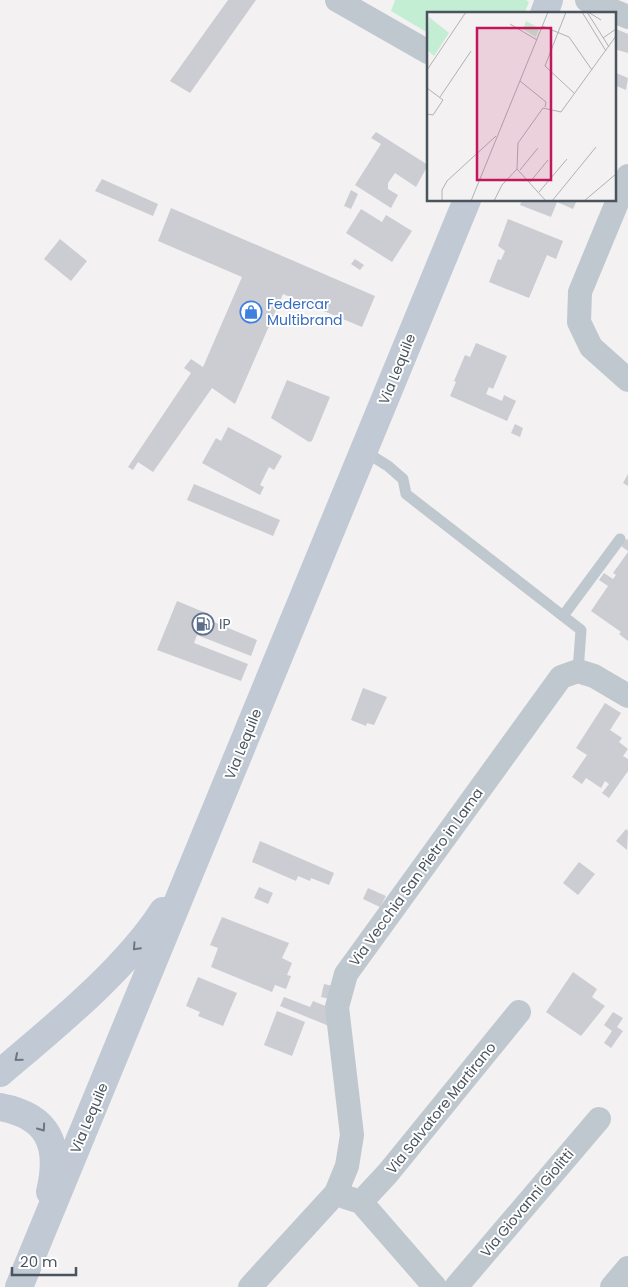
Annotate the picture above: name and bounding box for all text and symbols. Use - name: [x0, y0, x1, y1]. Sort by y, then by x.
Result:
- inset map: [427, 12, 616, 201]
- place label: Federcar Multibrand: [267, 294, 343, 330]
- shop icon: Federcar Multibrand: [239, 300, 263, 324]
- street label: Via Lequile: [374, 330, 420, 407]
- fuel station icon: IP: [191, 612, 215, 636]
- place label: IP: [219, 614, 231, 634]
- street label: Via Lequile: [220, 705, 266, 782]
- street label: Via Vecchia San Pietro in Lama: [344, 784, 488, 970]
- one-way arrow: [133, 941, 142, 950]
- street label: Via Salvatore Martirano: [382, 1038, 500, 1178]
- one-way arrow: [15, 1052, 24, 1061]
- street label: Via Lequile: [65, 1079, 113, 1156]
- one-way arrow: [36, 1122, 45, 1132]
- street label: Via Giovanni Giolitti: [476, 1145, 578, 1261]
- scale bar: [12, 1244, 76, 1276]
- text: 20 m: [20, 1251, 58, 1272]

